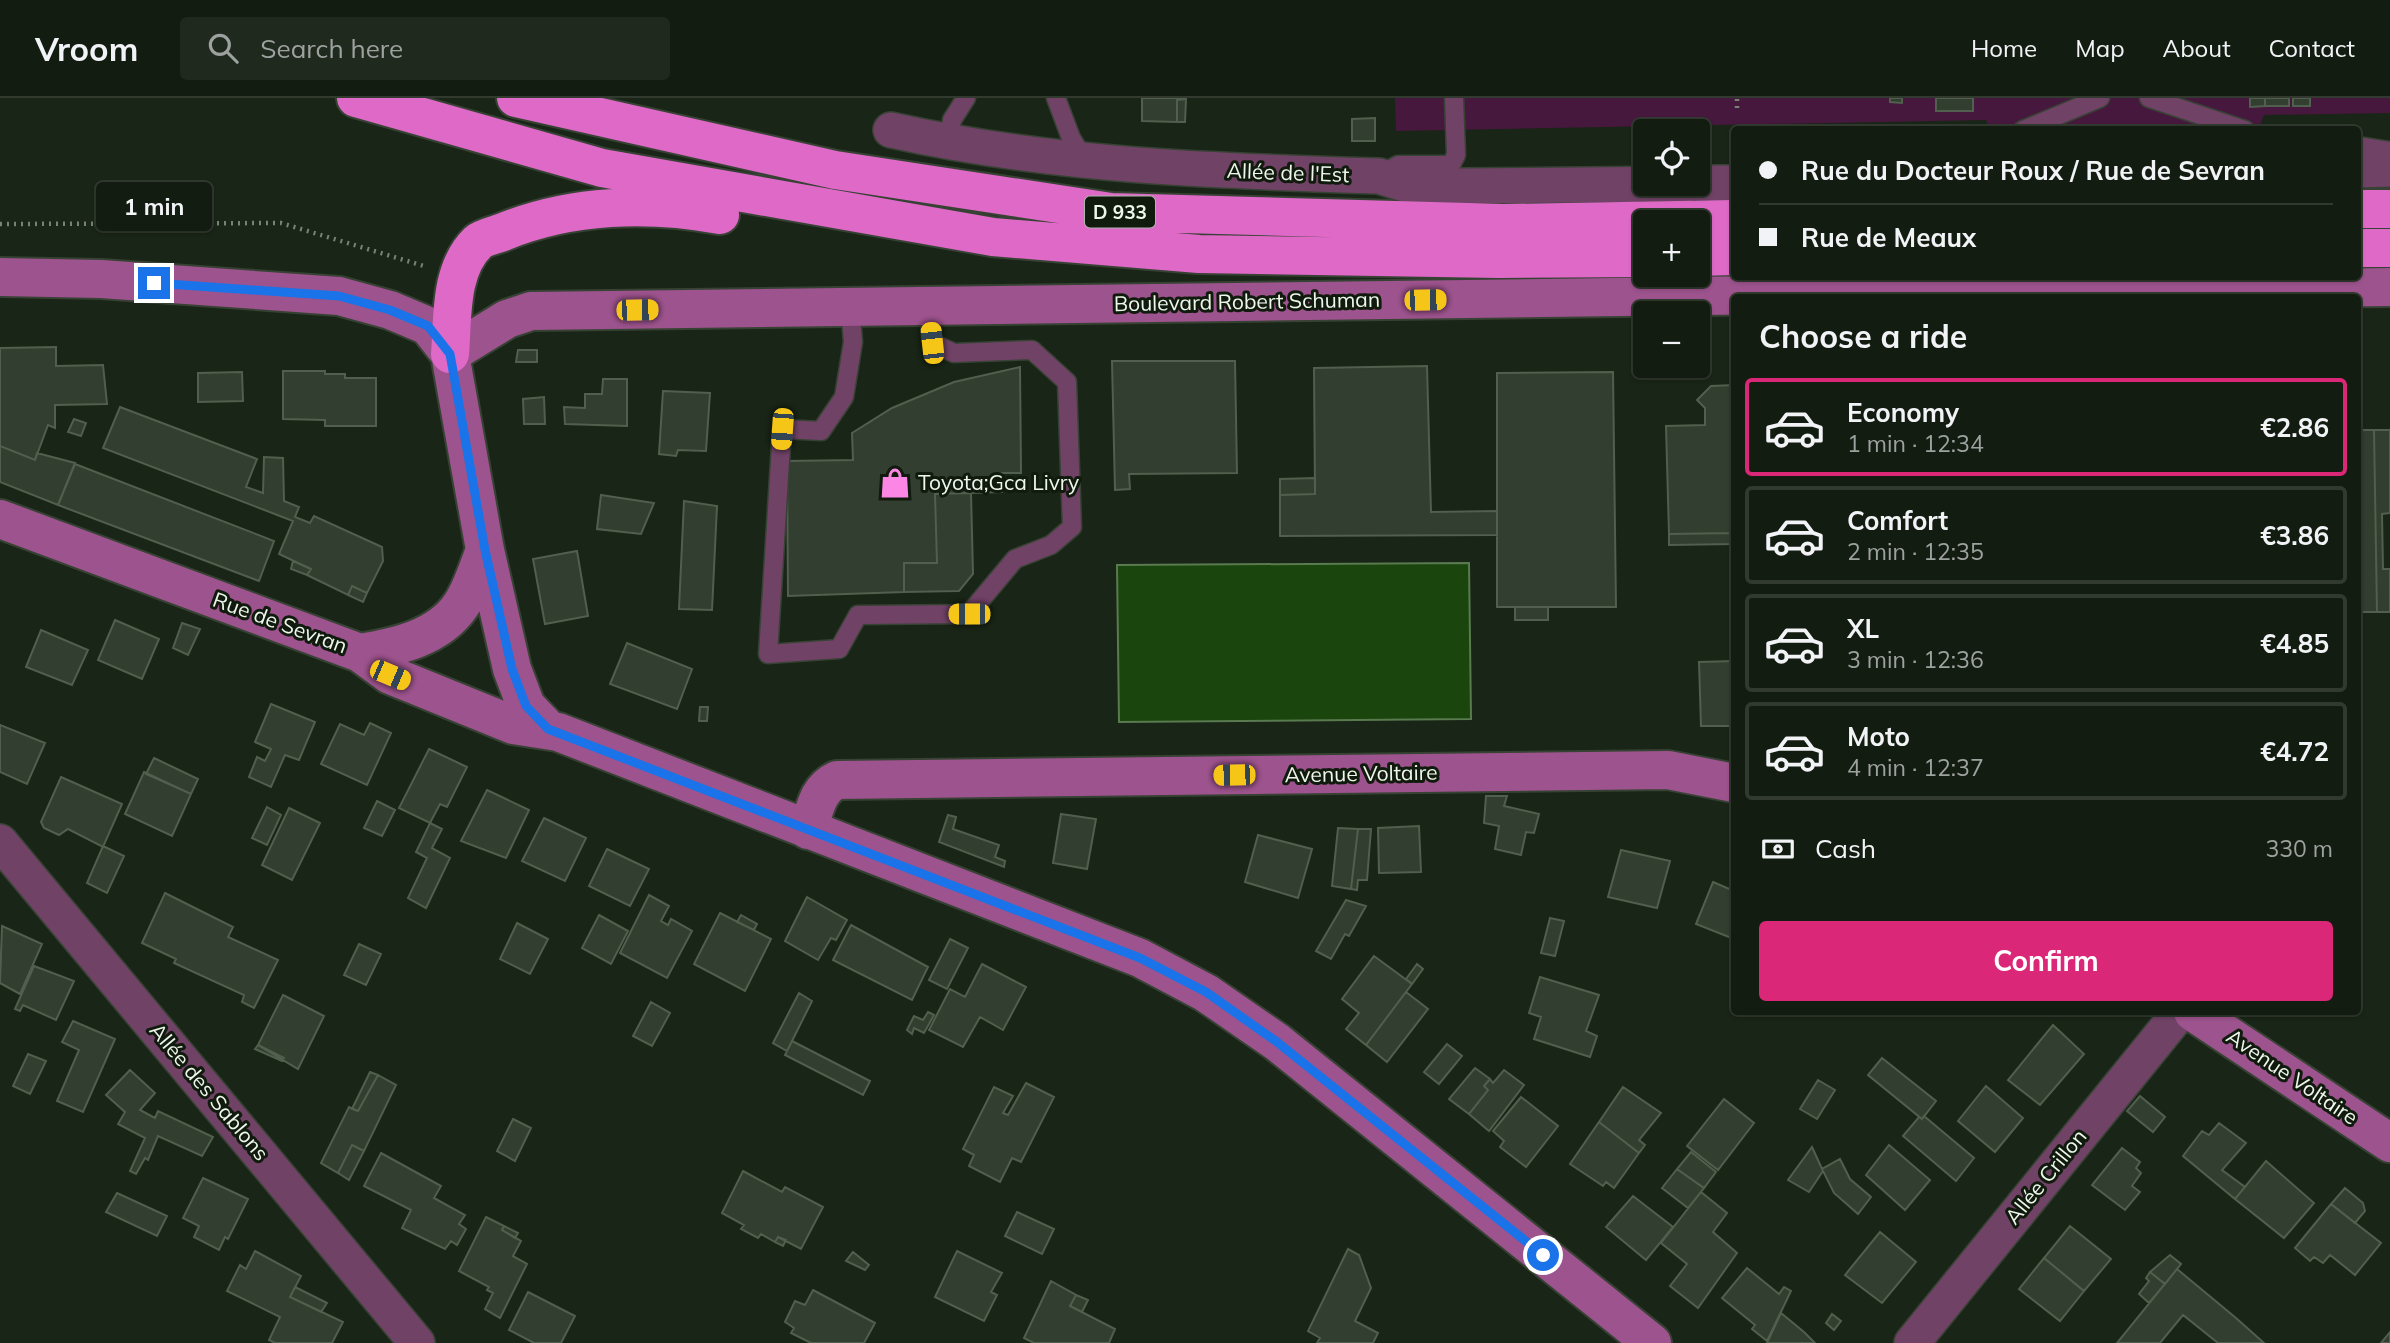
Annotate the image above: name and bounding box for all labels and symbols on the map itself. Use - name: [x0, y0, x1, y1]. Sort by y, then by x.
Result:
- street label: Allée de l'Est: [1226, 157, 1350, 187]
- callout: 1 min: [96, 181, 212, 230]
- road number: D 933: [1085, 196, 1155, 228]
- route end: [138, 267, 170, 299]
- street label: Boulevard Robert Schuman: [1114, 286, 1380, 316]
- car: [1404, 289, 1447, 311]
- car: [616, 299, 659, 321]
- car: [920, 321, 945, 365]
- car: [771, 407, 794, 451]
- shop icon: Toyota;Gca Livry: [878, 466, 912, 500]
- place label: Toyota;Gca Livry: [918, 469, 1079, 495]
- street label: Rue de Sevran: [210, 586, 351, 658]
- car: [949, 604, 991, 625]
- car: [367, 657, 414, 693]
- street label: Avenue Voltaire: [1284, 759, 1438, 787]
- car: [1213, 764, 1256, 786]
- street label: Allée des Sablons: [145, 1017, 275, 1165]
- street label: Avenue Voltaire: [2222, 1023, 2363, 1130]
- street label: Allée Crillon: [1999, 1123, 2092, 1229]
- route start: [1527, 1239, 1559, 1271]

